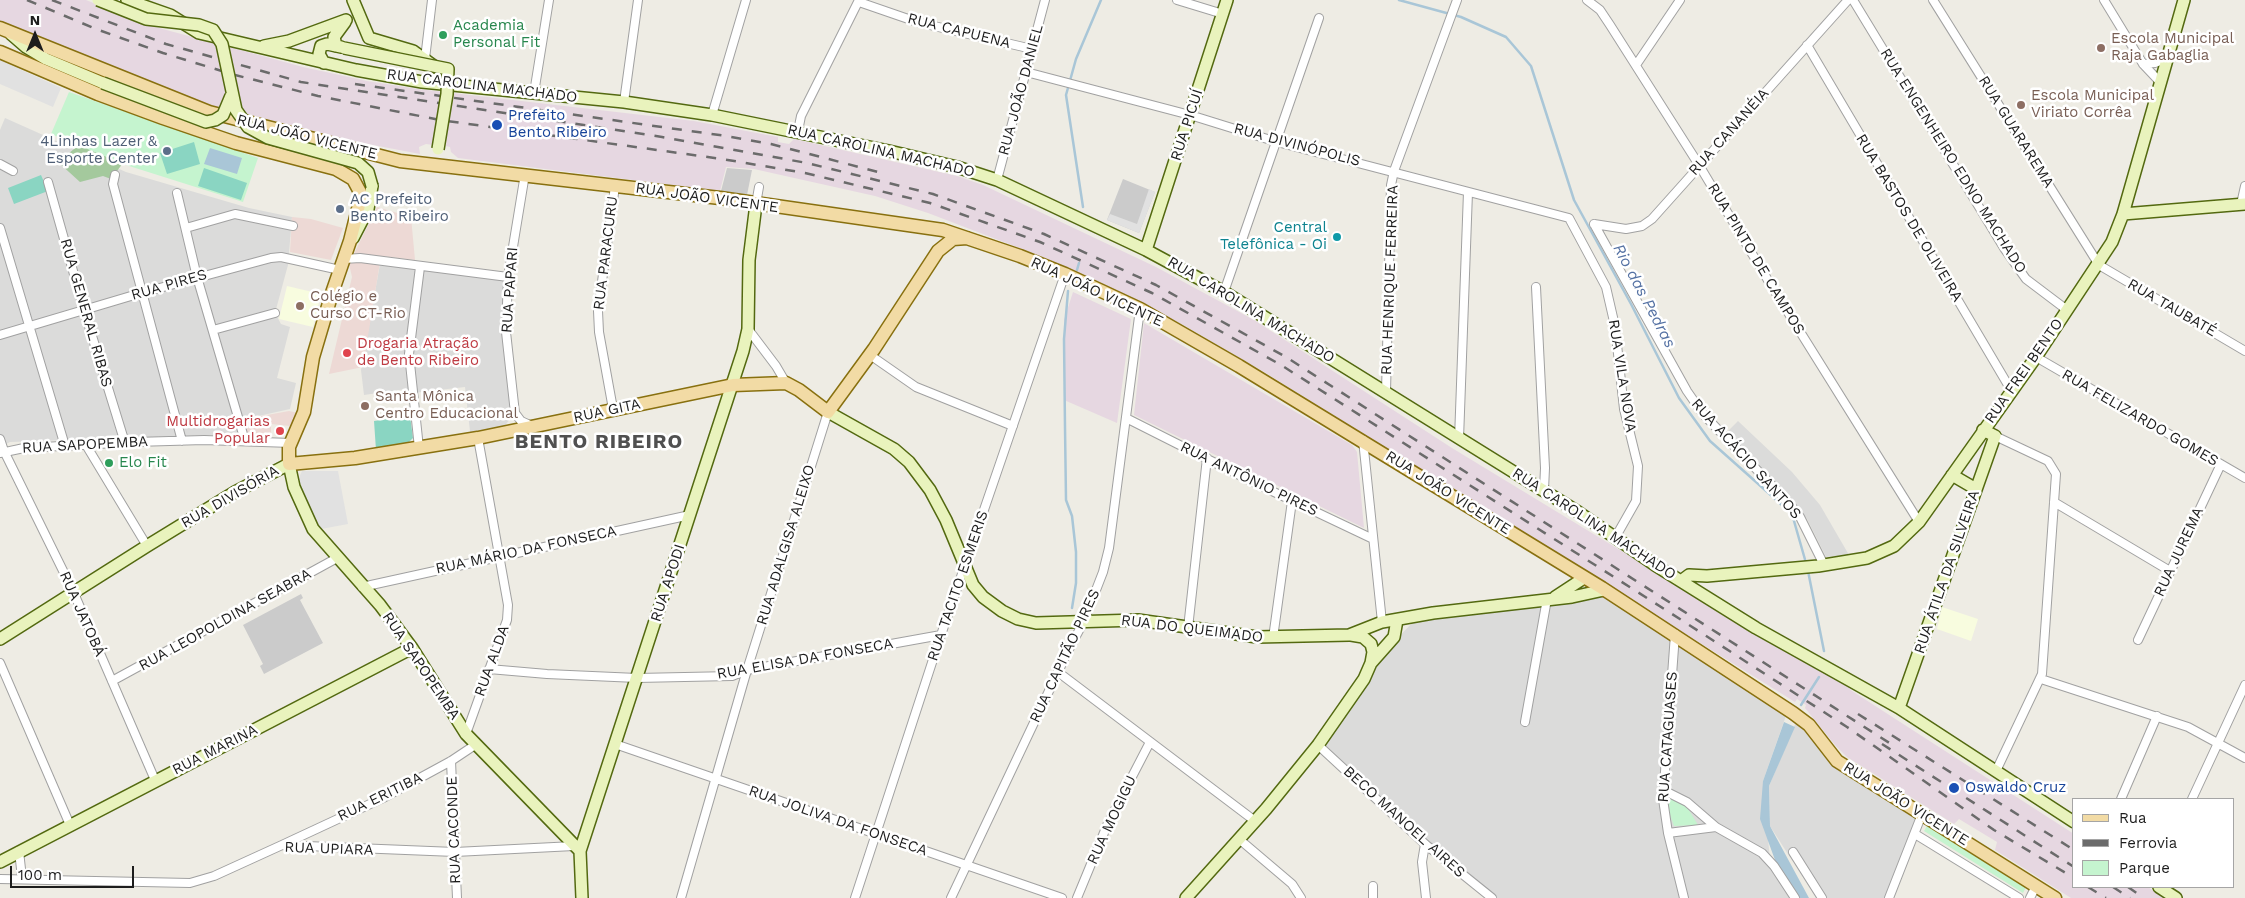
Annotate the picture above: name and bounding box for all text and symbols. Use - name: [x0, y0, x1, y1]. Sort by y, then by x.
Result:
- street label: RUA CAPUENA: [906, 9, 1012, 53]
- north arrow: [10, 10, 60, 60]
- text: N: [30, 12, 40, 28]
- place label: Academia Personal Fit: [453, 17, 540, 52]
- street label: RUA JOÃO DANIEL: [995, 23, 1047, 157]
- marker: Academia Personal Fit: [437, 29, 449, 41]
- place label: Escola Municipal Raja Gabaglia: [2111, 30, 2234, 65]
- marker: Escola Municipal Raja Gabaglia: [2095, 42, 2107, 54]
- street label: RUA ENGENHEIRO EDNO MACHADO: [1876, 45, 2030, 277]
- street label: RUA CAROLINA MACHADO: [386, 65, 578, 107]
- street label: RUA GUARAREMA: [1974, 73, 2058, 191]
- street label: RUA CANANÉIA: [1685, 85, 1773, 179]
- street label: RUA PICUÍ: [1167, 87, 1207, 163]
- place label: Escola Municipal Viriato Corrêa: [2031, 87, 2154, 122]
- marker: Escola Municipal Viriato Corrêa: [2015, 99, 2027, 111]
- place label: Prefeito Bento Ribeiro: [508, 107, 607, 142]
- street label: RUA JOÃO VICENTE: [235, 111, 379, 163]
- marker: Prefeito Bento Ribeiro: [490, 118, 504, 132]
- street label: RUA DIVINÓPOLIS: [1232, 119, 1362, 171]
- street label: RUA CAROLINA MACHADO: [786, 121, 976, 181]
- street label: RUA BASTOS DE OLIVEIRA: [1852, 131, 1966, 305]
- place label: 4Linhas Lazer & Esporte Center: [40, 133, 157, 168]
- marker: 4Linhas Lazer & Esporte Center: [161, 145, 173, 157]
- street label: RUA JOÃO VICENTE: [634, 179, 780, 217]
- street label: RUA PINTO DE CAMPOS: [1704, 180, 1808, 338]
- street label: RUA HENRIQUE FERREIRA: [1378, 185, 1402, 375]
- place label: AC Prefeito Bento Ribeiro: [350, 191, 449, 226]
- street label: RUA PARACURU: [590, 195, 622, 311]
- marker: AC Prefeito Bento Ribeiro: [334, 203, 346, 215]
- place label: Central Telefônica - Oi: [1220, 219, 1327, 254]
- marker: Central Telefônica - Oi: [1331, 231, 1343, 243]
- street label: RUA GENERAL RIBAS: [56, 237, 116, 389]
- water label: Rio das Pedras: [1609, 241, 1679, 351]
- street label: RUA PAPARI: [498, 246, 522, 334]
- street label: RUA JOÃO VICENTE: [1028, 253, 1166, 331]
- street label: RUA CAROLINA MACHADO: [1164, 253, 1338, 367]
- street label: RUA PIRES: [129, 266, 209, 304]
- street label: RUA TAUBATÉ: [2124, 275, 2220, 341]
- place label: Colégio e Curso CT-Rio: [310, 288, 406, 323]
- marker: Colégio e Curso CT-Rio: [294, 300, 306, 312]
- street label: RUA FREI BENTO: [1981, 315, 2067, 427]
- street label: RUA VILA NOVA: [1604, 318, 1640, 434]
- place label: Drogaria Atração de Bento Ribeiro: [357, 335, 479, 370]
- marker: Drogaria Atração de Bento Ribeiro: [341, 347, 353, 359]
- street label: RUA FELIZARDO GOMES: [2058, 366, 2222, 470]
- place label: Santa Mônica Centro Educacional: [375, 388, 518, 423]
- street label: RUA GITA: [572, 395, 642, 427]
- street label: RUA ACÁCIO SANTOS: [1687, 395, 1805, 523]
- marker: Santa Mônica Centro Educacional: [359, 400, 371, 412]
- place label: Multidrogarias Popular: [166, 413, 270, 448]
- marker: Multidrogarias Popular: [274, 425, 286, 437]
- district label: BENTO RIBEIRO: [513, 430, 685, 454]
- street label: RUA SAPOPEMBA: [22, 433, 148, 457]
- street label: RUA ANTÔNIO PIRES: [1177, 438, 1321, 520]
- street label: RUA JOÃO VICENTE: [1382, 447, 1514, 539]
- place label: Elo Fit: [119, 454, 167, 472]
- marker: Elo Fit: [103, 457, 115, 469]
- street label: RUA DIVISÓRIA: [178, 462, 282, 532]
- street label: RUA ADALGISA ALEIXO: [753, 463, 819, 627]
- street label: RUA CAROLINA MACHADO: [1509, 464, 1679, 584]
- street label: RUA ÁTILA DA SILVEIRA: [1911, 488, 1983, 656]
- street label: RUA JUREMA: [2150, 504, 2208, 600]
- street label: RUA TACITO ESMERIS: [924, 508, 992, 664]
- street label: RUA MÁRIO DA FONSECA: [434, 522, 618, 578]
- street label: RUA APODI: [647, 542, 689, 624]
- street label: RUA LEOPOLDINA SEABRA: [136, 565, 314, 675]
- street label: RUA JATOBÁ: [55, 569, 109, 659]
- street label: RUA CAPITÃO PIRES: [1026, 586, 1104, 726]
- street label: RUA SAPOPEMBA: [378, 609, 464, 723]
- street label: RUA DO QUEIMADO: [1120, 611, 1264, 647]
- street label: RUA ALDA: [471, 623, 513, 699]
- street label: RUA ELISA DA FONSECA: [715, 635, 895, 683]
- street label: RUA CATAGUASES: [1654, 671, 1682, 803]
- street label: RUA MARINA: [169, 721, 261, 779]
- street label: RUA JOÃO VICENTE: [1840, 758, 1972, 850]
- street label: BECO MANOEL AIRES: [1339, 762, 1469, 882]
- street label: RUA ERITIBA: [335, 769, 425, 825]
- street label: RUA MOGIGU: [1084, 773, 1140, 867]
- street label: RUA CACONDE: [443, 776, 465, 884]
- place label: Oswaldo Cruz: [1965, 779, 2066, 797]
- marker: Oswaldo Cruz: [1947, 781, 1961, 795]
- street label: RUA JOLIVA DA FONSECA: [746, 782, 930, 860]
- legend: [2072, 798, 2235, 888]
- text: Rua: [2119, 809, 2147, 827]
- text: Ferrovia: [2119, 834, 2177, 852]
- street label: RUA UPIARA: [284, 838, 374, 860]
- scale bar: [12, 856, 136, 888]
- text: Parque: [2119, 859, 2170, 877]
- text: 100 m: [18, 866, 62, 884]

